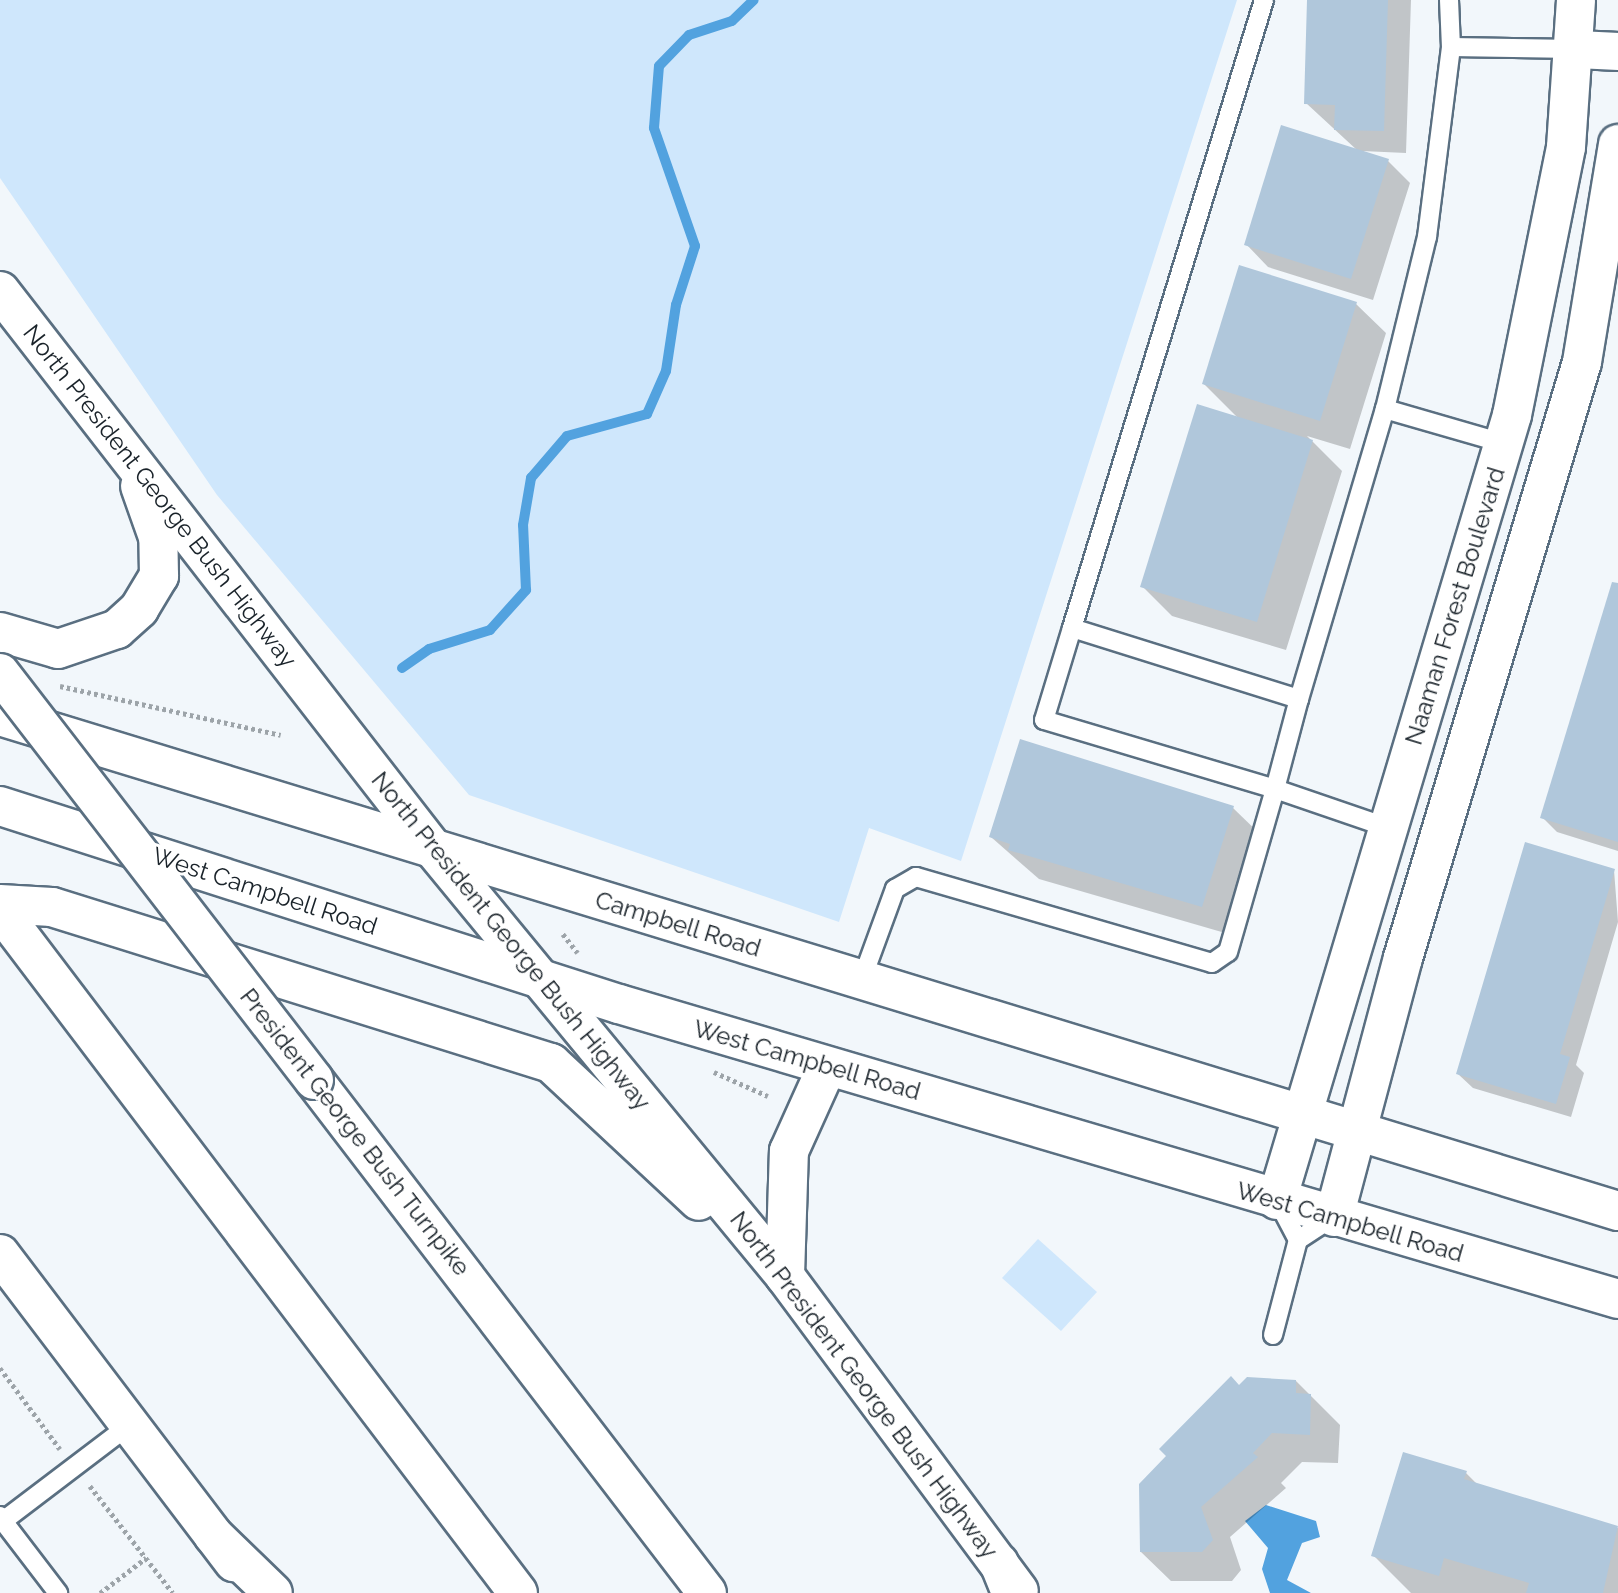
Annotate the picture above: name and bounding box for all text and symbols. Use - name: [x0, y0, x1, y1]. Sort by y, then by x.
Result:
- street label: North President George Bush Highway: [17, 319, 303, 673]
- street label: Naaman Forest Boulevard: [1399, 464, 1511, 748]
- street label: North President George Bush Highway: [365, 766, 657, 1116]
- street label: West Campbell Road: [149, 841, 381, 941]
- street label: Campbell Road: [592, 885, 764, 963]
- street label: President George Bush Turnpike: [234, 982, 476, 1282]
- street label: West Campbell Road: [690, 1014, 924, 1106]
- street label: West Campbell Road: [1233, 1176, 1467, 1268]
- street label: North President George Bush Highway: [724, 1206, 1004, 1564]

